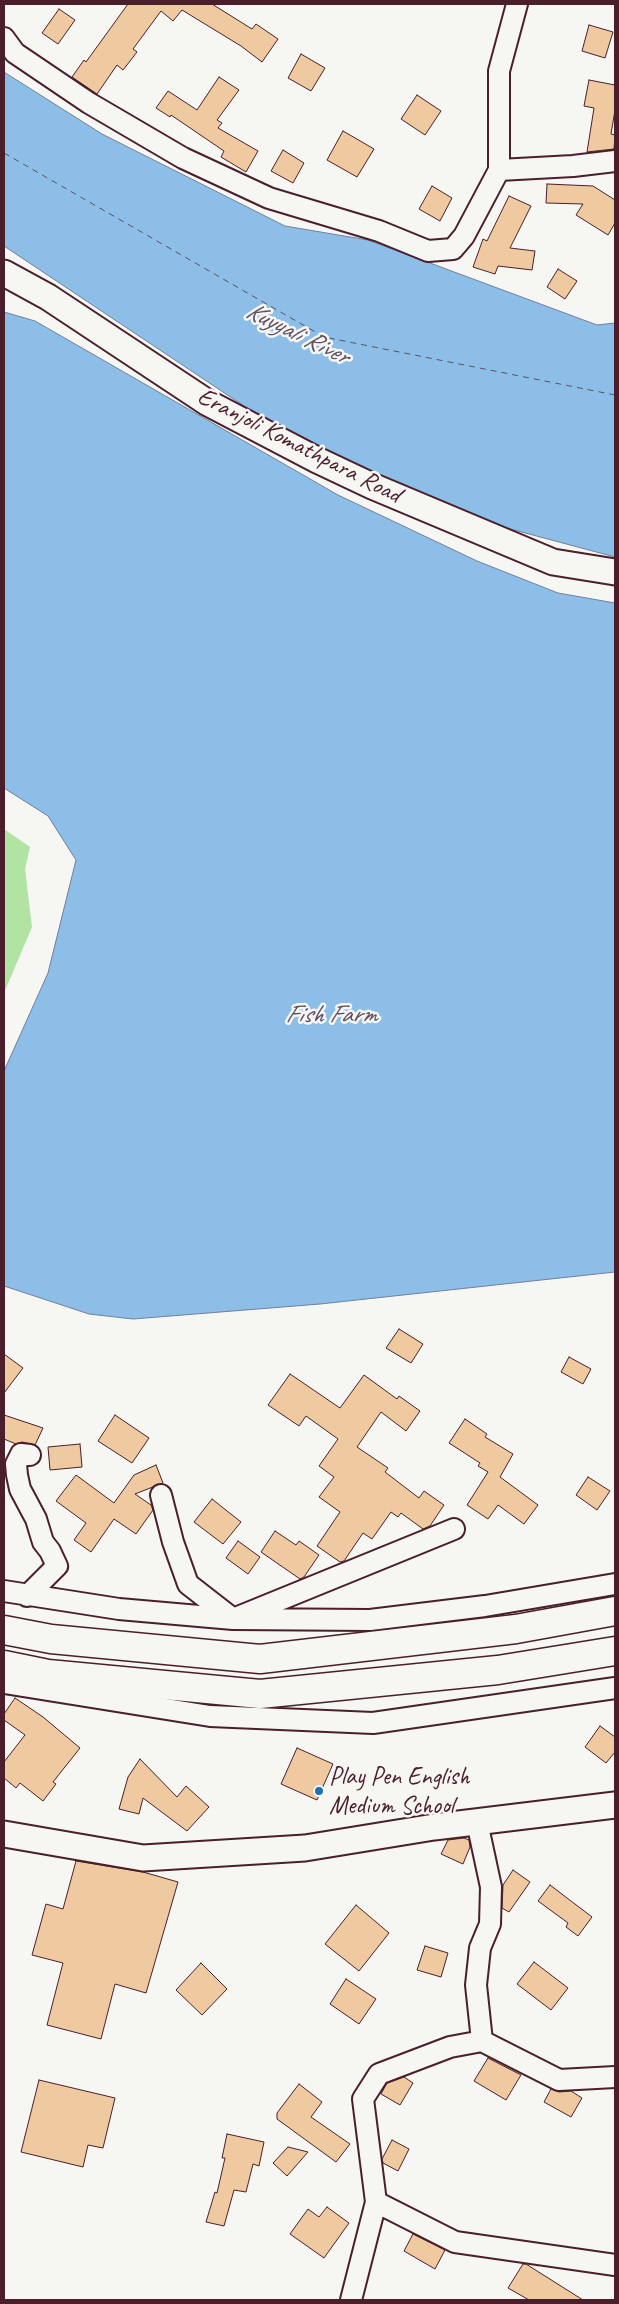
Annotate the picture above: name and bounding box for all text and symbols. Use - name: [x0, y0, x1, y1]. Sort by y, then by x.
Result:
- water label: Kuyyali River: [241, 296, 353, 372]
- street label: Eranjoli Komathpara Road: [192, 382, 406, 510]
- water label: Fish Farm: [285, 999, 377, 1031]
- place label: Play Pen English Medium School: [329, 1762, 469, 1821]
- marker: Play Pen English Medium School: [313, 1785, 325, 1797]

